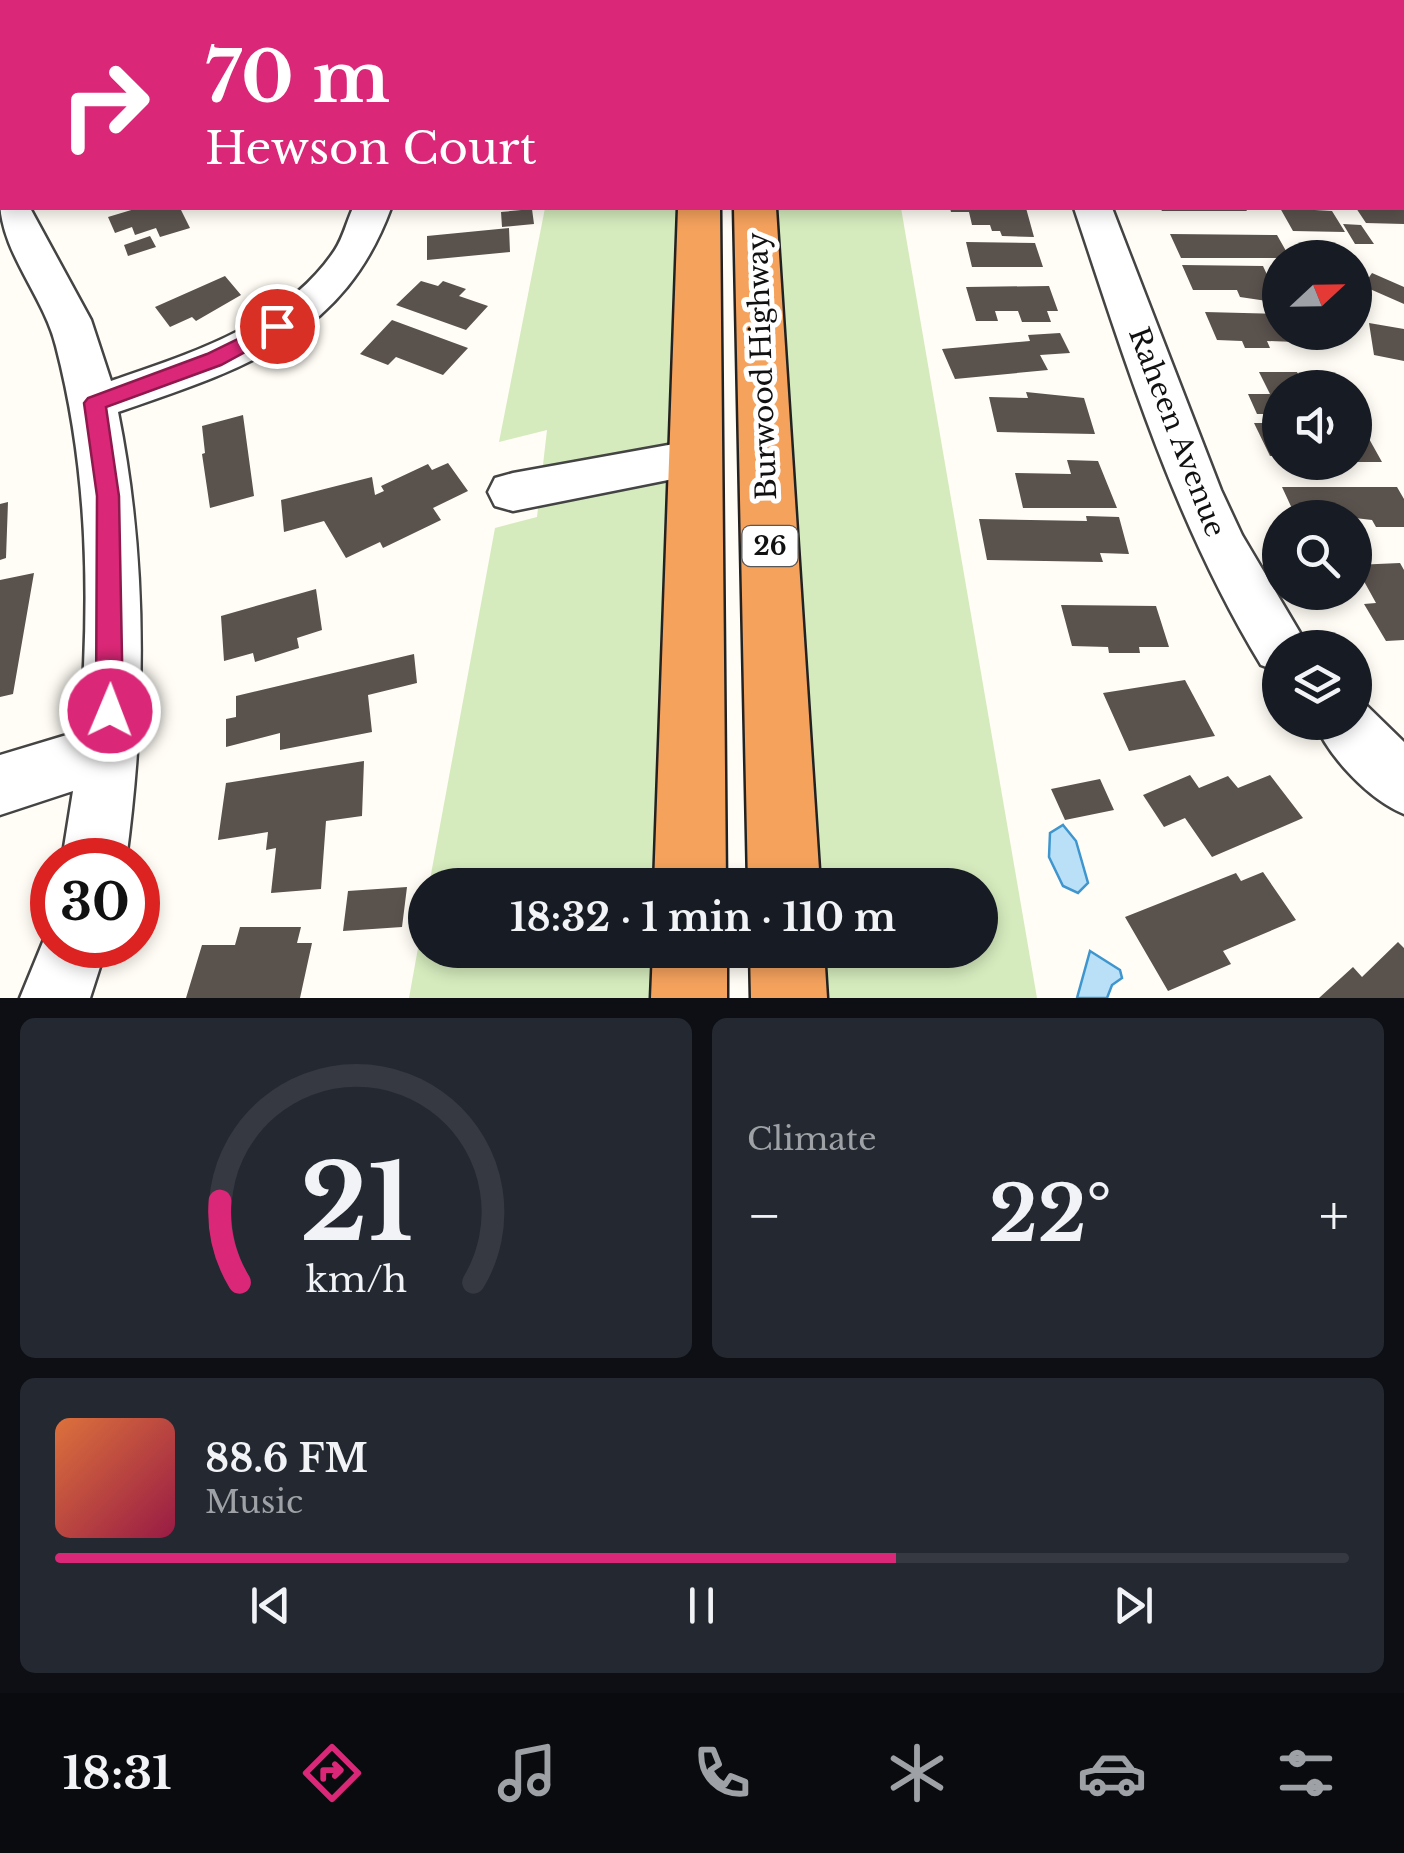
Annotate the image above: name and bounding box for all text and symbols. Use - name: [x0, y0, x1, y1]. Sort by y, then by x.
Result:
- text: 70 m: [205, 34, 390, 121]
- icon: right: [40, 40, 170, 170]
- text: Hewson Court: [205, 120, 537, 176]
- street label: Burwood Highway: [740, 232, 784, 500]
- north arrow: [1262, 240, 1372, 350]
- map controls: [1262, 240, 1372, 740]
- pin: [235, 284, 320, 369]
- icon: arrive: [250, 299, 305, 354]
- street label: Raheen Avenue: [1121, 322, 1233, 542]
- button: sound: [1262, 370, 1372, 480]
- button: search: [1262, 500, 1372, 610]
- road number: 26: [742, 526, 798, 566]
- button: layers: [1262, 630, 1372, 740]
- position arrow: [58, 659, 162, 763]
- speed limit sign: 30: [30, 838, 160, 968]
- text: 18:32 · 1 min · 110 m: [510, 894, 896, 941]
- text: Climate: [747, 1119, 876, 1159]
- text: 21: [299, 1139, 413, 1268]
- text: 22°: [989, 1168, 1112, 1261]
- text: −: [747, 1182, 782, 1250]
- text: +: [1319, 1182, 1349, 1250]
- text: km/h: [305, 1257, 407, 1302]
- text: 88.6 FM: [205, 1435, 368, 1482]
- text: Music: [205, 1482, 303, 1522]
- icon: previous: [243, 1578, 298, 1633]
- icon: pause: [674, 1578, 729, 1633]
- icon: next: [1106, 1578, 1161, 1633]
- icon: directions: [297, 1738, 367, 1808]
- icon: music: [492, 1738, 562, 1808]
- icon: phone: [687, 1738, 757, 1808]
- icon: climate: [882, 1738, 952, 1808]
- icon: car: [1077, 1738, 1147, 1808]
- icon: filters: [1271, 1738, 1341, 1808]
- text: 18:31: [62, 1745, 172, 1801]

